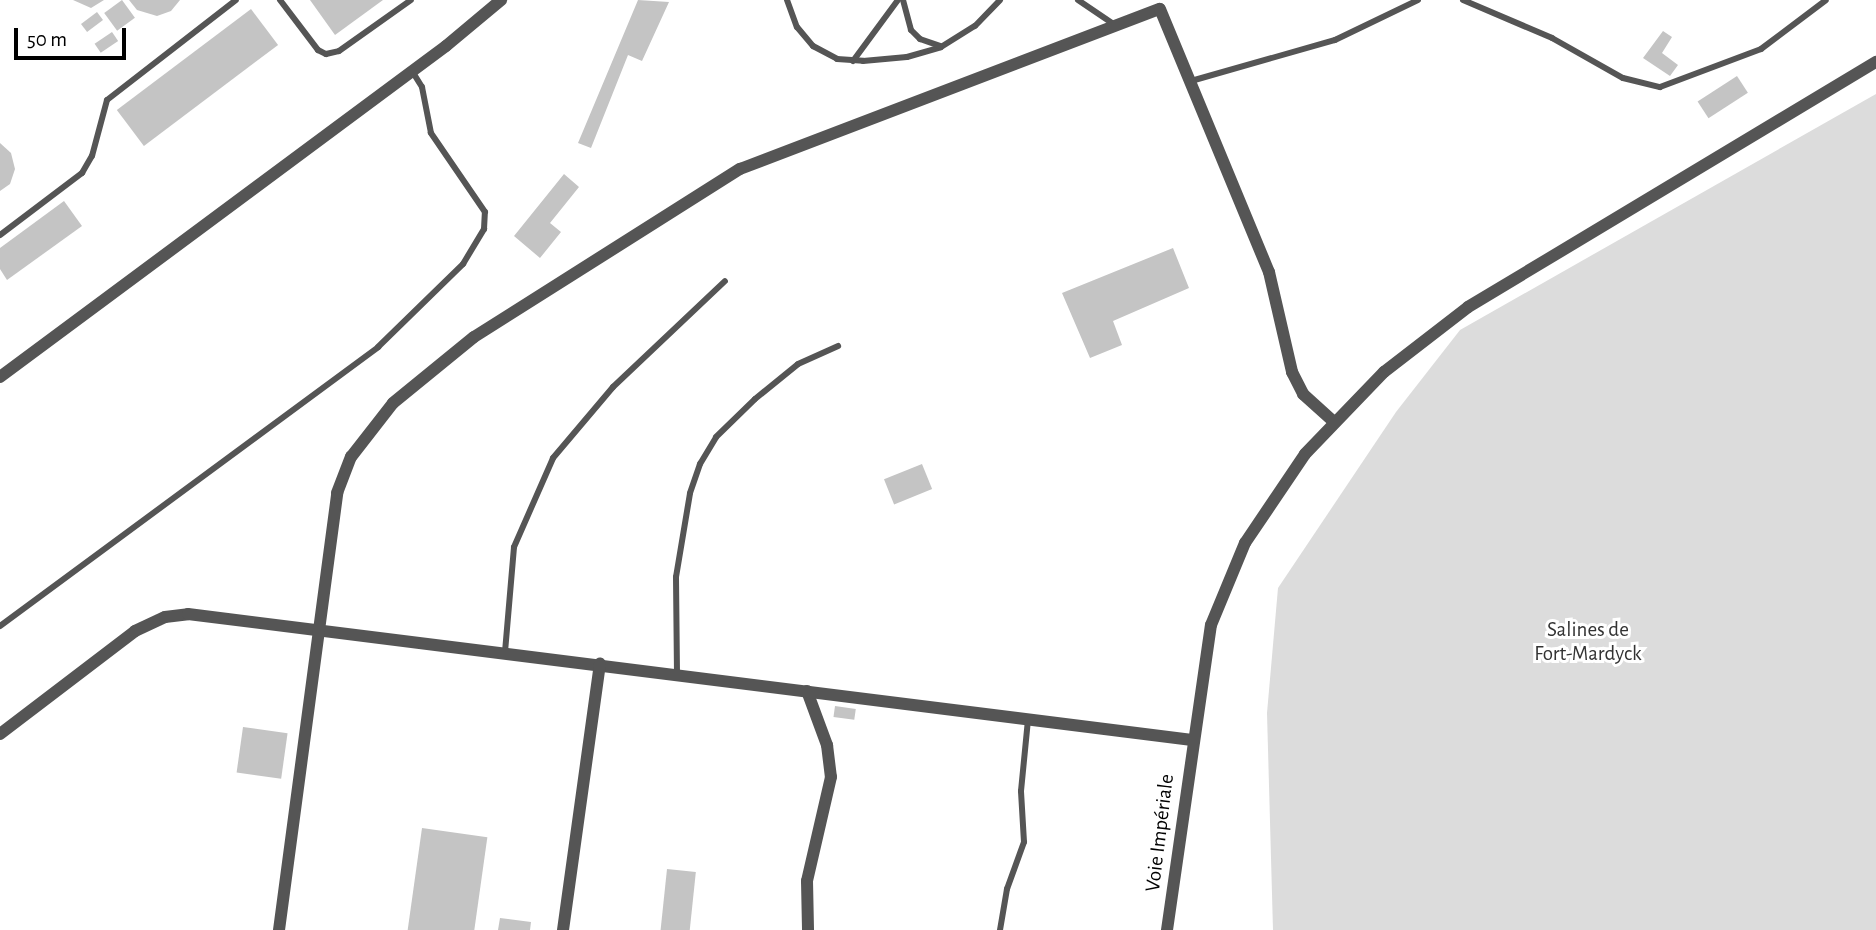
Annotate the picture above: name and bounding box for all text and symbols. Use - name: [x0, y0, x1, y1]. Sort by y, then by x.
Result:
- scale bar: [18, 14, 130, 58]
- text: 50 m: [27, 29, 67, 50]
- park label: Salines de Fort-Mardyck: [1534, 617, 1642, 667]
- street label: Voie Impériale: [1140, 773, 1180, 893]

